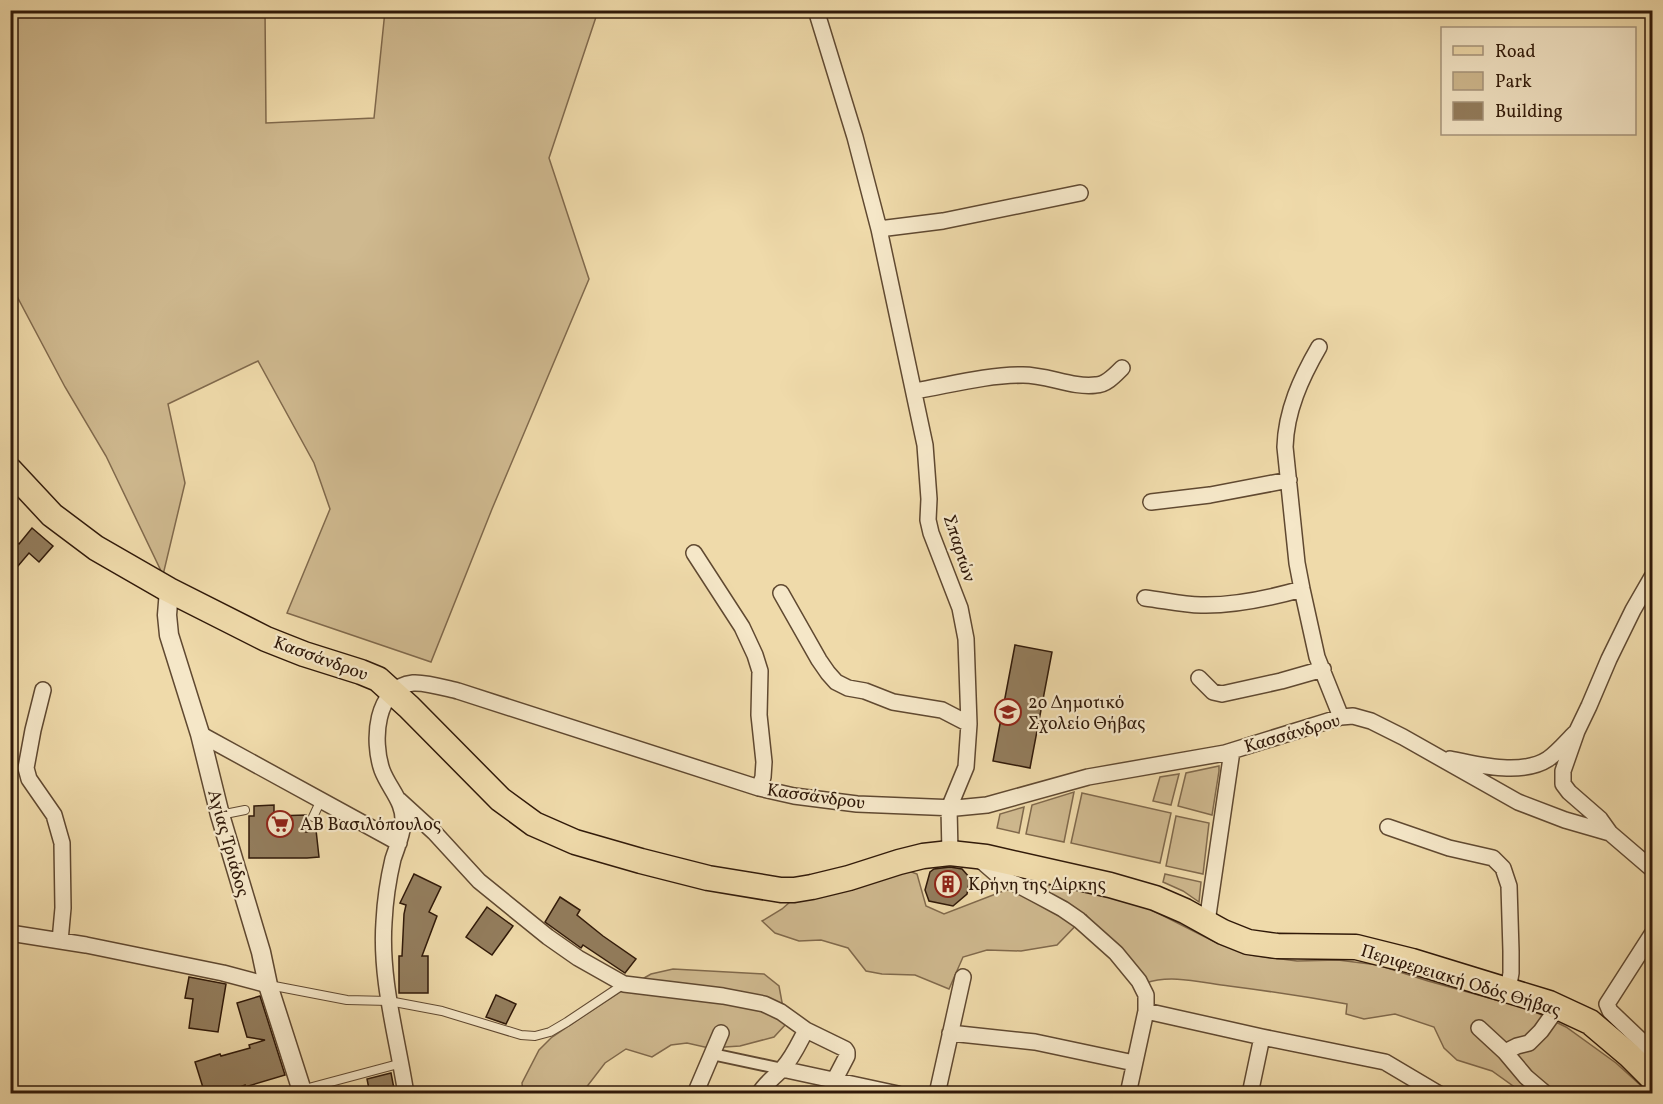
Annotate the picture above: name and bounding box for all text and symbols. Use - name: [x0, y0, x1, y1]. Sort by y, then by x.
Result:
- legend: [1441, 27, 1636, 135]
- text: Road: [1495, 40, 1536, 65]
- text: Park: [1495, 70, 1532, 95]
- text: Building: [1495, 100, 1563, 125]
- street label: Σπαρτών: [936, 512, 981, 586]
- street label: Κασσάνδρου: [270, 631, 371, 688]
- place label: 2ο Δημοτικό Σχολείο Θήβας: [1028, 691, 1145, 737]
- school or university icon: 2ο Δημοτικό Σχολείο Θήβας: [993, 697, 1023, 727]
- street label: Κασσάνδρου: [1241, 709, 1343, 760]
- street label: Κασσάνδρου: [765, 778, 866, 817]
- street label: Αγίας Τριάδος: [200, 787, 255, 900]
- supermarket icon: ΑΒ Βασιλόπουλος: [265, 809, 295, 839]
- place label: ΑΒ Βασιλόπουλος: [300, 813, 441, 838]
- building icon: Κρήνη της Δίρκης: [933, 869, 963, 899]
- place label: Κρήνη της Δίρκης: [968, 873, 1106, 898]
- street label: Περιφερειακή Οδός Θήβας: [1357, 939, 1564, 1024]

